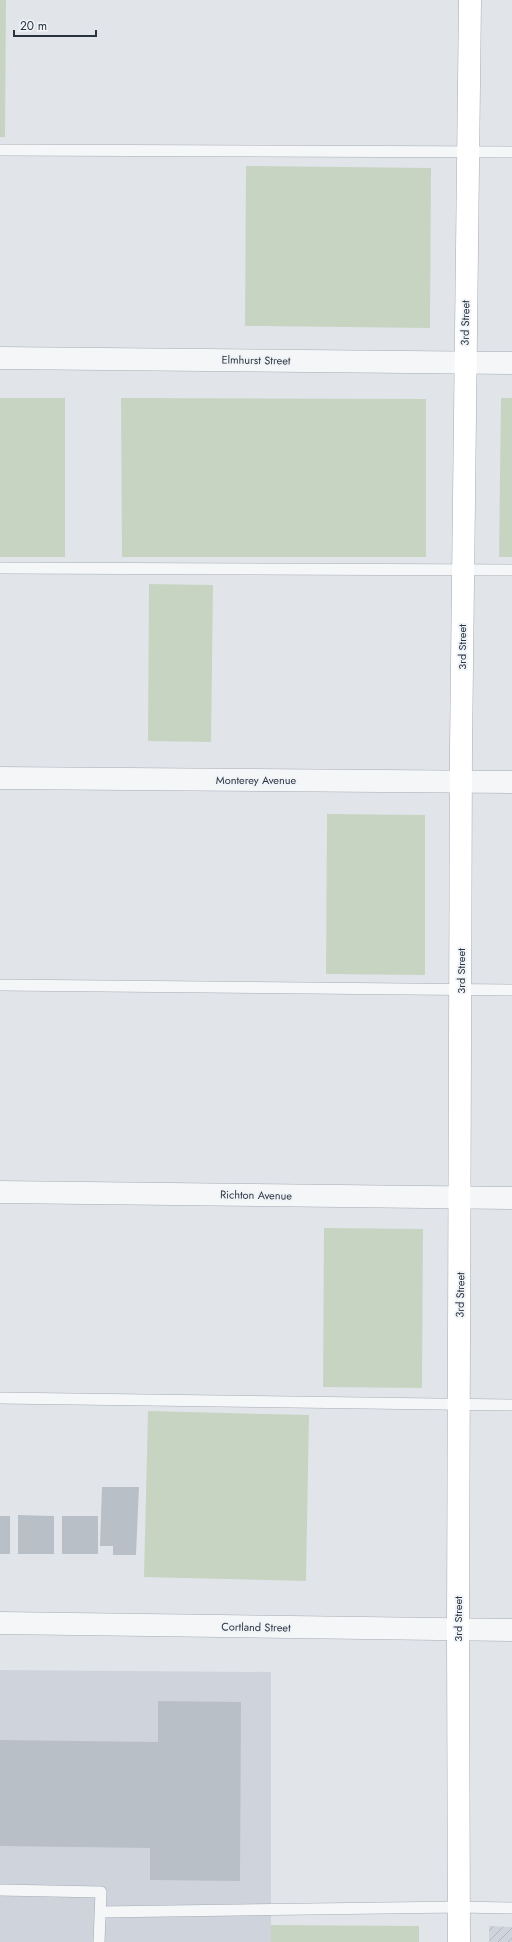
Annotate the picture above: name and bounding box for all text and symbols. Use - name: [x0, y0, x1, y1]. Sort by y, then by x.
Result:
- scale bar: [14, 12, 96, 38]
- text: 20 m: [20, 17, 47, 35]
- street label: 3rd Street: [457, 300, 473, 346]
- street label: Elmhurst Street: [221, 351, 291, 369]
- street label: 3rd Street: [454, 624, 470, 670]
- street label: Monterey Avenue: [216, 772, 297, 788]
- street label: 3rd Street: [453, 948, 469, 994]
- street label: Richton Avenue: [220, 1186, 292, 1204]
- street label: 3rd Street: [452, 1272, 468, 1318]
- street label: 3rd Street: [450, 1596, 466, 1642]
- street label: Cortland Street: [221, 1618, 291, 1636]

